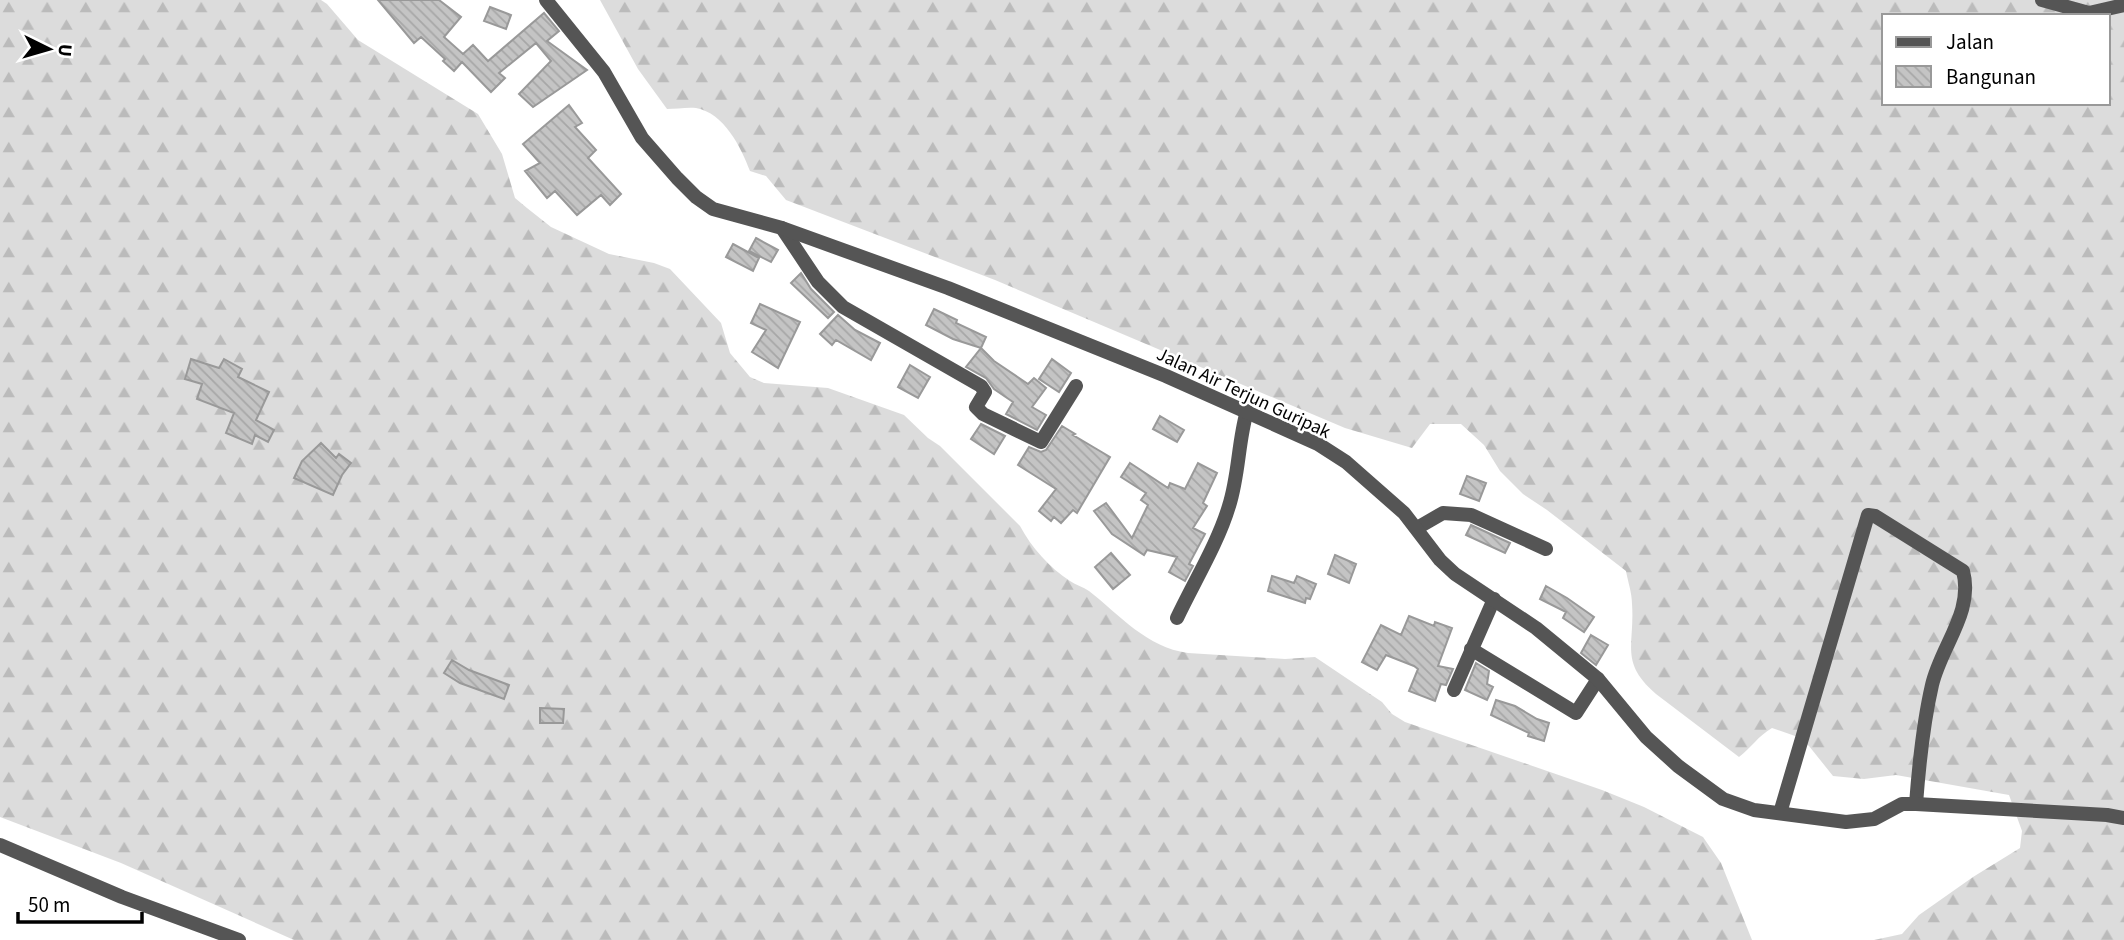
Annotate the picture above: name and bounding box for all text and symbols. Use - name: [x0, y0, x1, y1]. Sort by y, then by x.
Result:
- north arrow: [14, 14, 84, 84]
- legend: [1882, 14, 2110, 105]
- text: Jalan: [1946, 27, 1994, 57]
- text: U: [50, 43, 78, 58]
- text: Bangunan: [1946, 62, 2036, 92]
- street label: Jalan Air Terjun Guripak: [1152, 341, 1335, 446]
- scale bar: [18, 880, 142, 924]
- text: 50 m: [28, 890, 70, 920]

